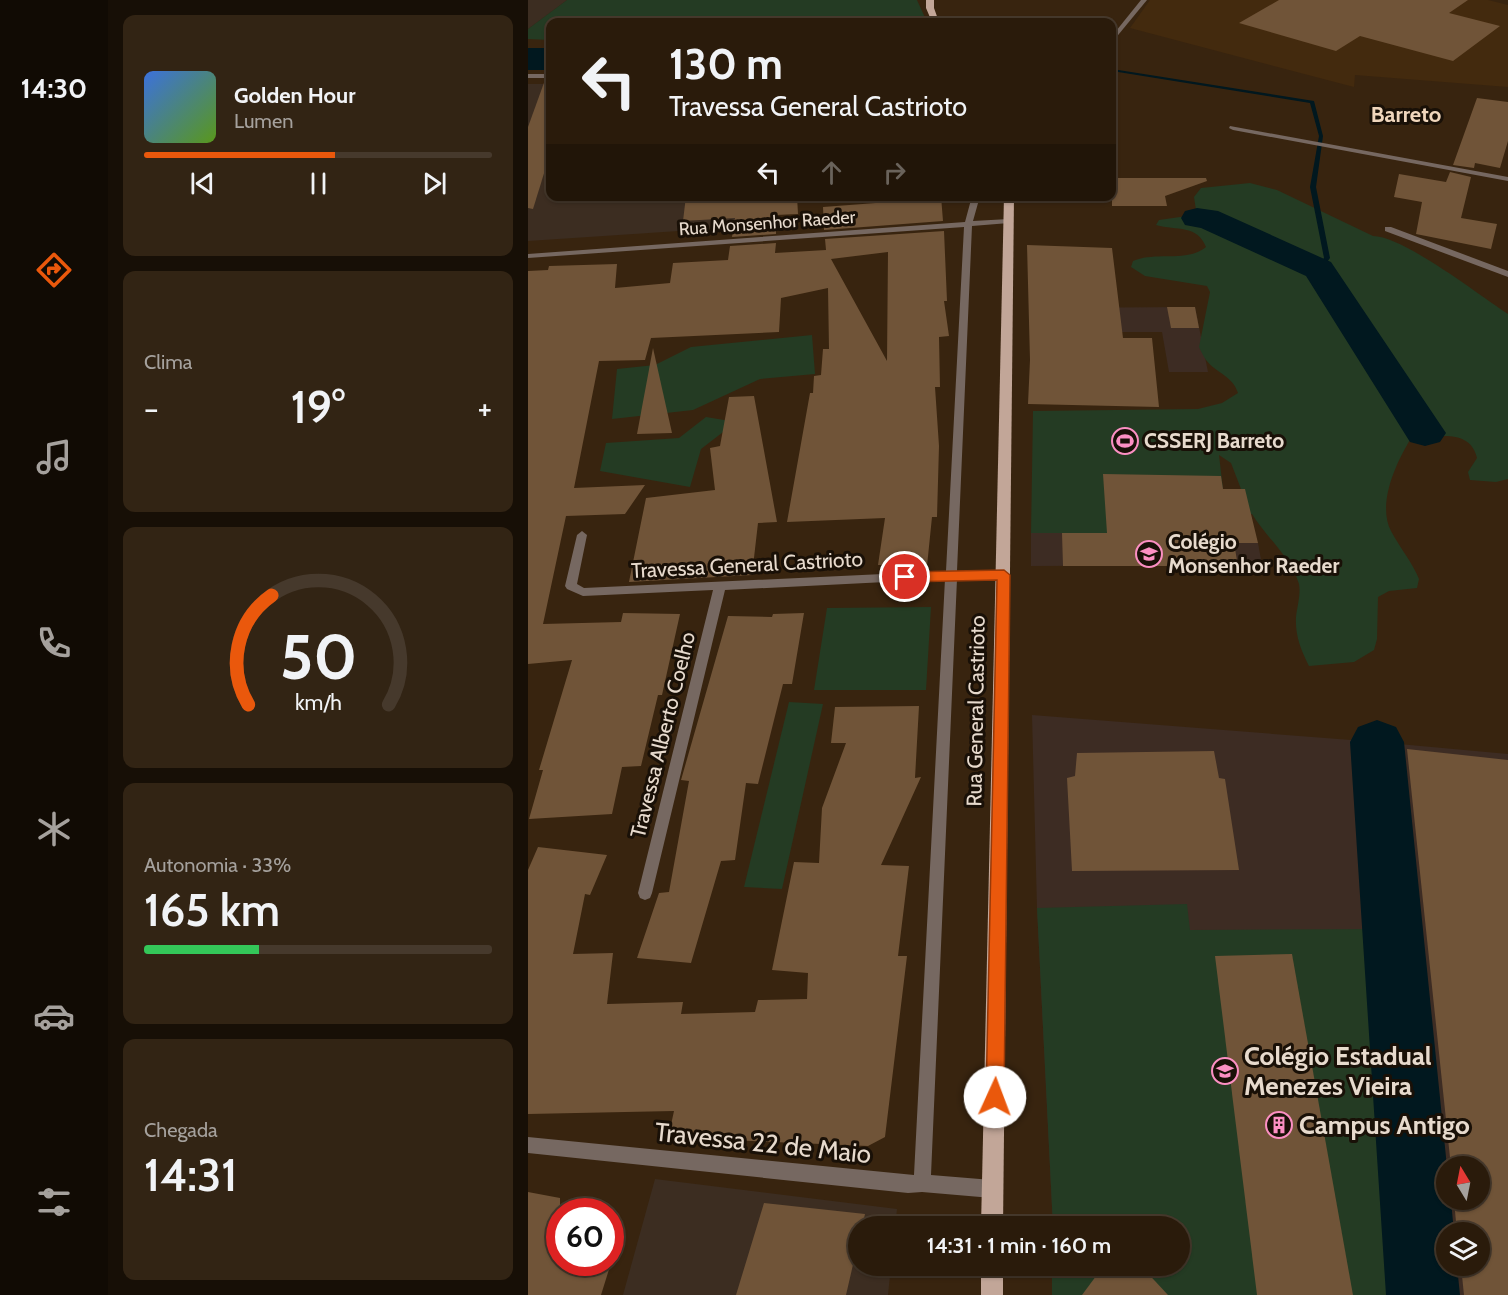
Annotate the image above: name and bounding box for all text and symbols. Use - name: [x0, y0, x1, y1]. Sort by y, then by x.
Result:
- text: 130 m: [669, 38, 783, 90]
- icon: left: [570, 42, 648, 120]
- text: 14:30: [21, 72, 87, 105]
- text: Golden Hour: [234, 82, 355, 109]
- text: Travessa General Castrioto: [669, 90, 967, 123]
- district label: Barreto: [1371, 101, 1441, 128]
- text: Lumen: [234, 109, 293, 133]
- icon: left: [752, 156, 785, 189]
- icon: ahead: [815, 156, 848, 189]
- icon: right: [878, 156, 911, 189]
- icon: previous: [186, 167, 219, 200]
- icon: pause: [302, 167, 335, 200]
- icon: next: [418, 167, 451, 200]
- street label: Rua Monsenhor Raeder: [678, 206, 856, 240]
- icon: directions: [33, 249, 75, 291]
- text: Clima: [144, 350, 192, 374]
- text: 19°: [291, 380, 345, 434]
- text: −: [144, 388, 159, 428]
- text: +: [477, 388, 492, 428]
- sports icon: CSSERJ Barreto: [1110, 426, 1140, 456]
- place label: CSSERJ Barreto: [1144, 428, 1284, 453]
- icon: music: [33, 436, 75, 478]
- place label: Colégio Monsenhor Raeder: [1168, 529, 1339, 578]
- school or university icon: Colégio Monsenhor Raeder: [1134, 539, 1164, 569]
- street label: Travessa General Castrioto: [631, 546, 863, 583]
- pin: [879, 551, 930, 602]
- icon: arrive: [888, 560, 921, 593]
- street label: Rua General Castrioto: [961, 615, 990, 807]
- text: 50: [279, 619, 357, 695]
- icon: phone: [33, 622, 75, 664]
- street label: Travessa Alberto Coelho: [625, 629, 700, 841]
- text: km/h: [295, 689, 341, 715]
- icon: climate: [33, 808, 75, 850]
- text: Autonomia · 33%: [144, 853, 291, 877]
- text: 165 km: [144, 883, 280, 937]
- icon: car: [33, 995, 75, 1037]
- place label: Colégio Estadual Menezes Vieira: [1244, 1040, 1432, 1102]
- school or university icon: Colégio Estadual Menezes Vieira: [1210, 1056, 1240, 1086]
- position arrow: [963, 1065, 1027, 1129]
- place label: Campus Antigo: [1299, 1109, 1470, 1141]
- building icon: Campus Antigo: [1264, 1110, 1294, 1140]
- street label: Travessa 22 de Maio: [653, 1116, 873, 1170]
- text: Chegada: [144, 1118, 218, 1142]
- text: 14:31: [144, 1148, 237, 1202]
- north arrow: [1436, 1156, 1490, 1210]
- map controls: [1436, 1156, 1490, 1276]
- icon: filters: [33, 1181, 75, 1223]
- speed limit sign: 60: [546, 1198, 624, 1276]
- button: layers: [1436, 1222, 1490, 1276]
- text: 14:31 · 1 min · 160 m: [927, 1232, 1111, 1259]

